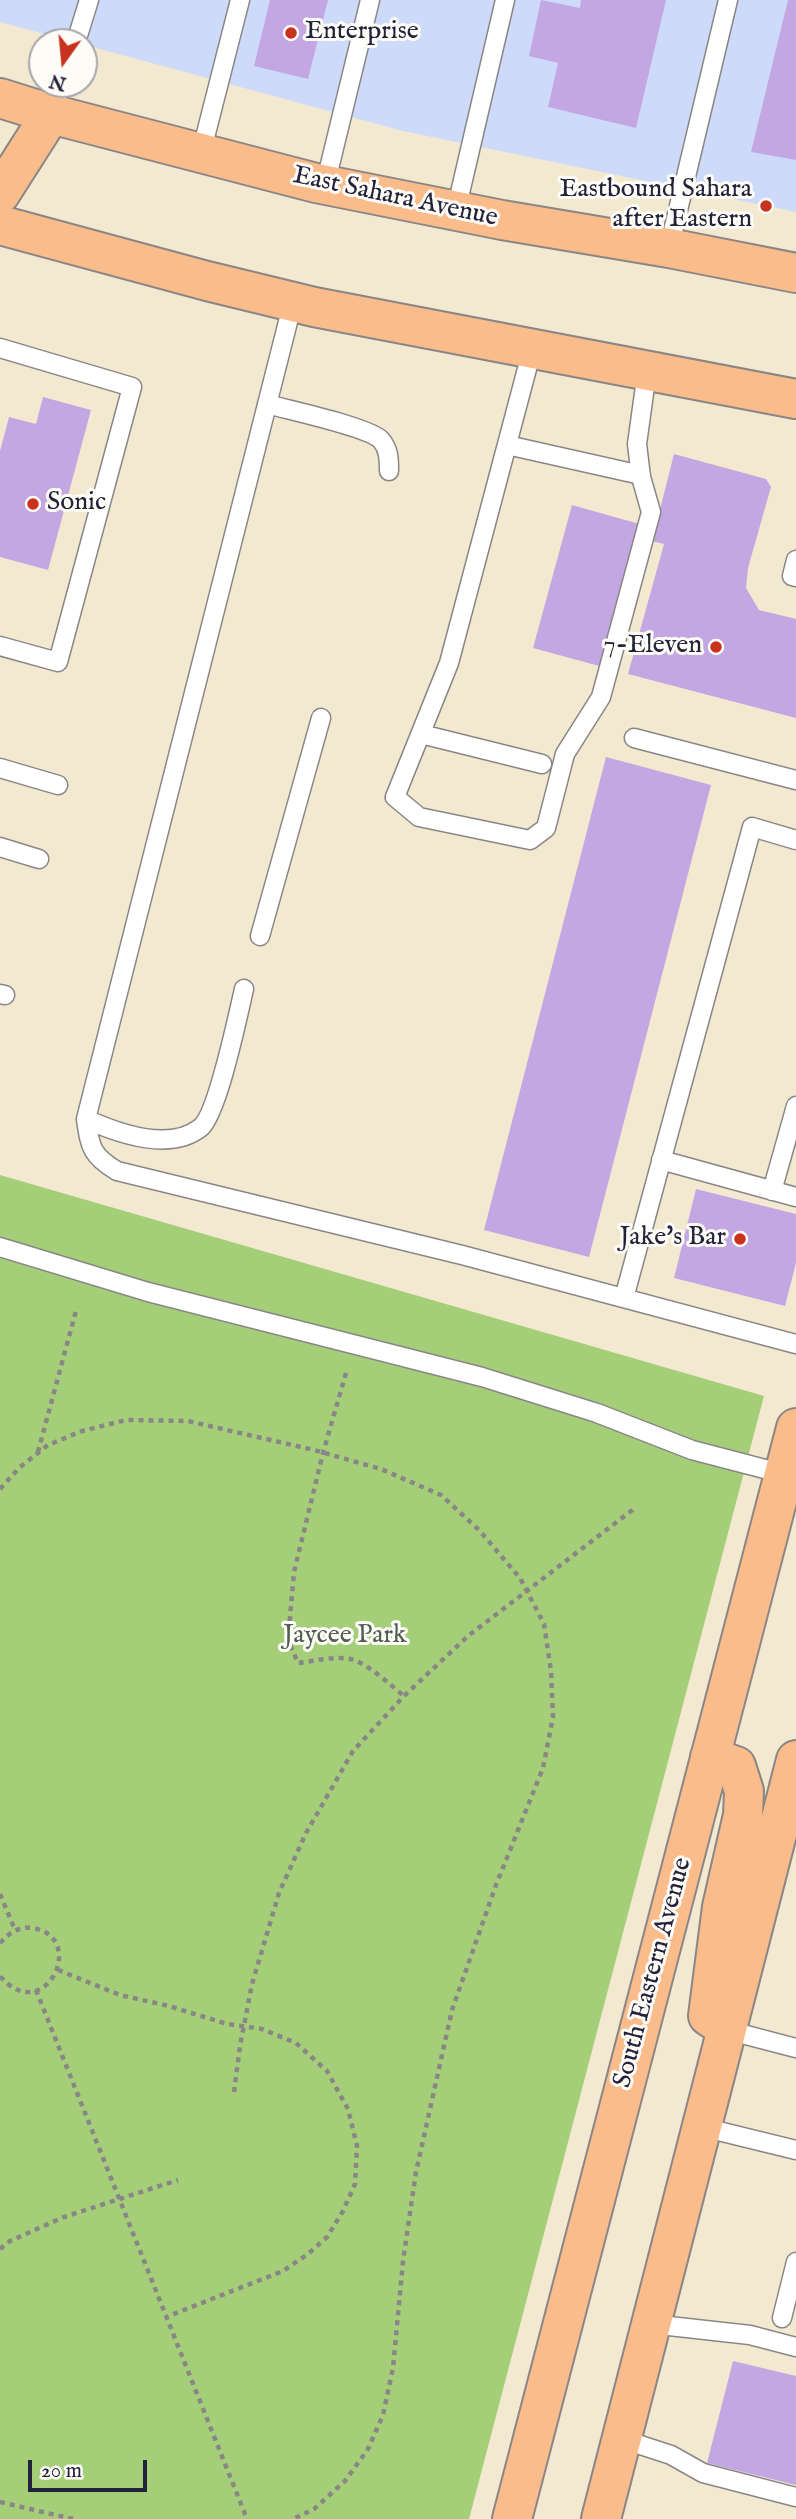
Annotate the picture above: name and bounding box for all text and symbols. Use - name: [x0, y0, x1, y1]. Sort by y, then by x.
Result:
- place label: Enterprise: [305, 17, 419, 49]
- marker: Enterprise: [283, 25, 299, 41]
- north arrow: [28, 28, 98, 98]
- text: N: [47, 68, 69, 95]
- street label: East Sahara Avenue: [290, 161, 500, 235]
- place label: Eastbound Sahara after Eastern: [560, 175, 752, 236]
- marker: Eastbound Sahara after Eastern: [758, 198, 774, 214]
- place label: Sonic: [47, 488, 106, 520]
- marker: Sonic: [25, 496, 41, 512]
- place label: 7-Eleven: [604, 631, 702, 663]
- marker: 7-Eleven: [708, 639, 724, 655]
- place label: Jake's Bar: [619, 1223, 726, 1255]
- marker: Jake's Bar: [732, 1231, 748, 1247]
- park label: Jaycee Park: [283, 1621, 407, 1653]
- street label: South Eastern Avenue: [608, 1855, 700, 2091]
- scale bar: [32, 2446, 150, 2490]
- text: 20 m: [41, 2458, 82, 2485]

